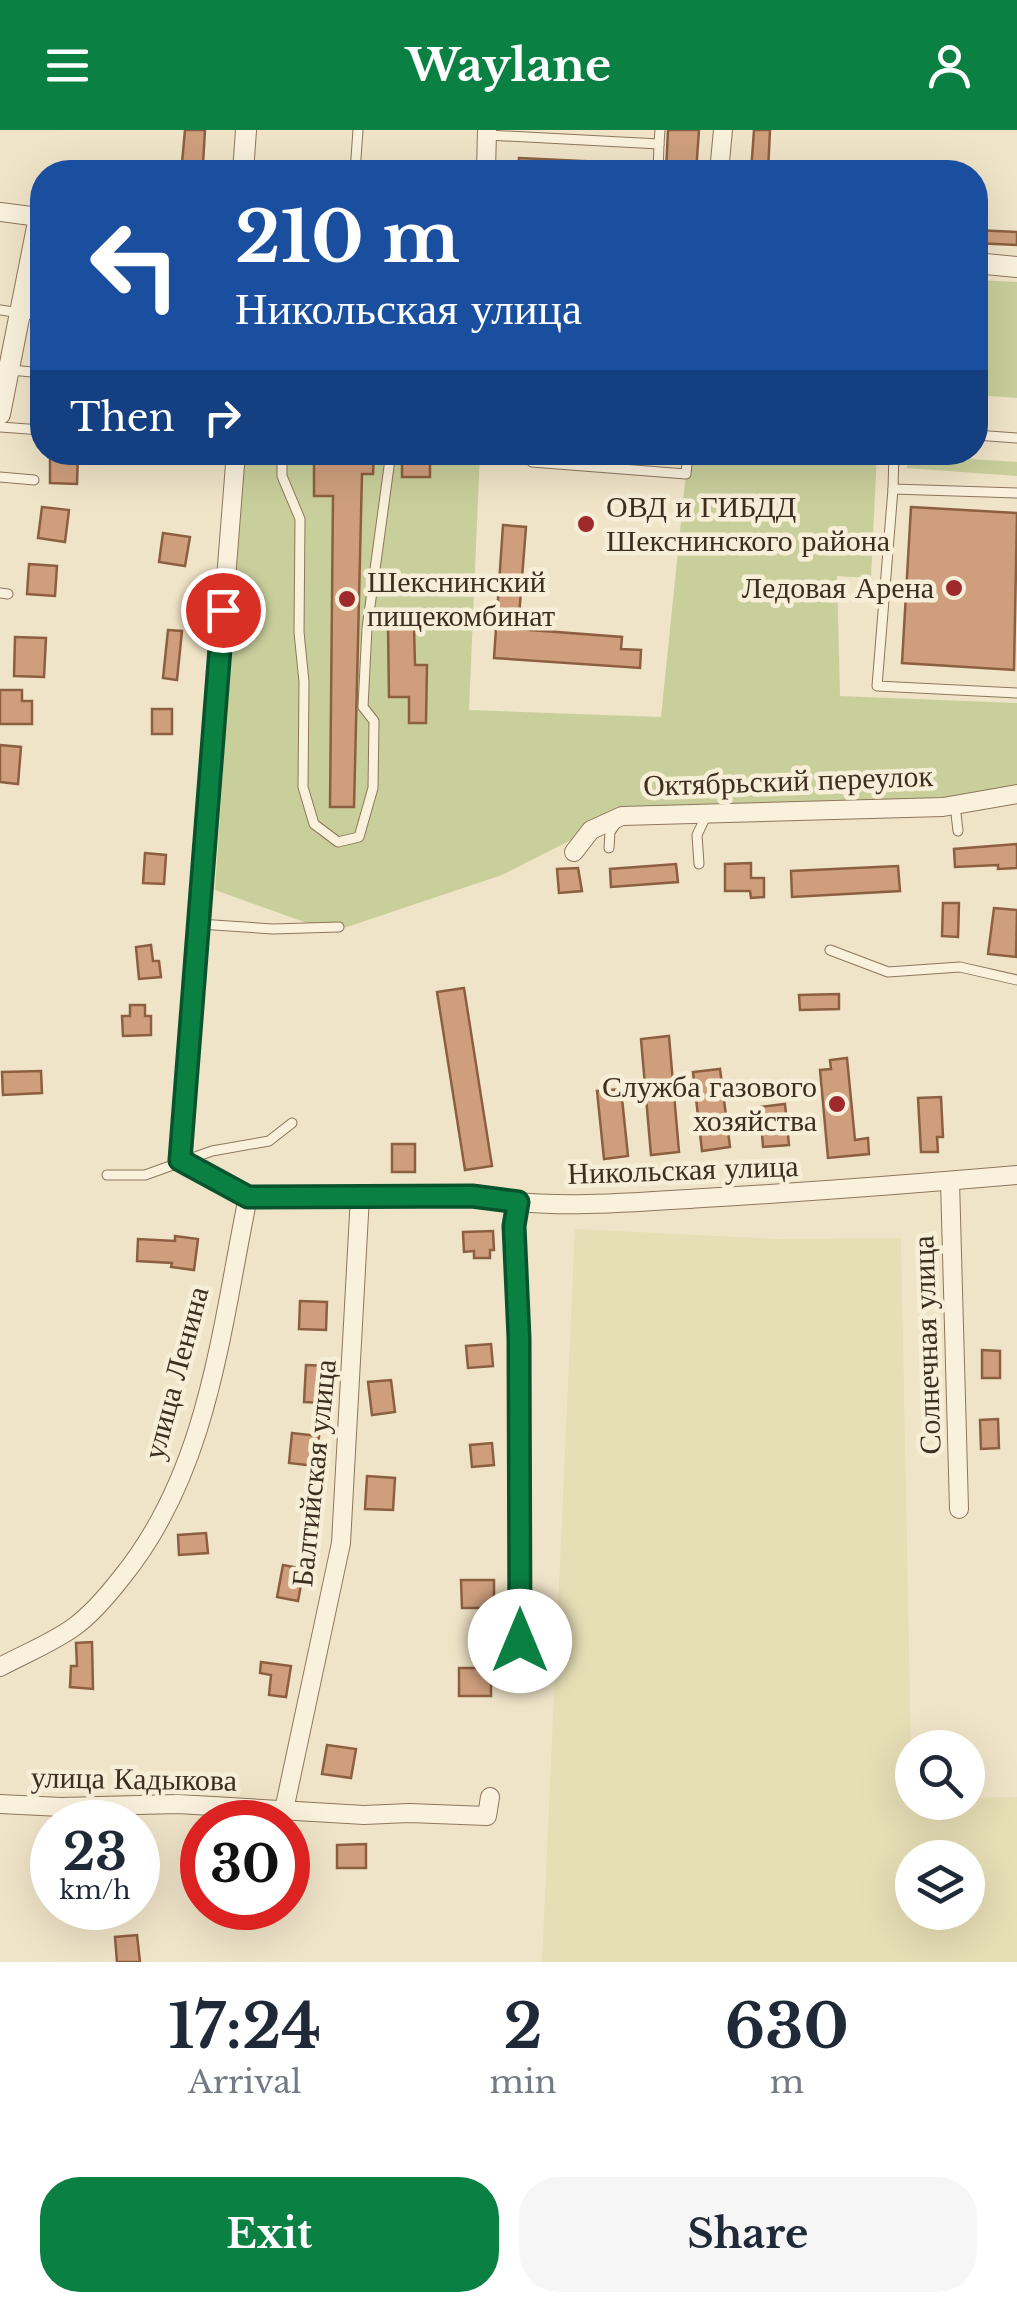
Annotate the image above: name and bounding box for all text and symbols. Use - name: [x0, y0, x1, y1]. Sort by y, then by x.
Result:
- text: Waylane: [406, 37, 611, 93]
- icon: menu: [40, 38, 95, 93]
- icon: person: [922, 38, 977, 93]
- text: 210 m: [235, 194, 460, 281]
- icon: left: [70, 200, 200, 330]
- text: Никольская улица: [235, 280, 582, 336]
- icon: right: [195, 390, 250, 445]
- text: Then: [70, 394, 175, 441]
- place label: ОВД и ГИБДД Шекснинского района: [606, 488, 890, 559]
- marker: ОВД и ГИБДД Шекснинского района: [575, 513, 597, 535]
- place label: Шекснинский пищекомбинат: [367, 563, 555, 634]
- pin: [181, 568, 266, 653]
- place label: Ледовая Арена: [742, 569, 934, 606]
- marker: Ледовая Арена: [943, 577, 965, 599]
- icon: arrive: [196, 583, 251, 638]
- marker: Шекснинский пищекомбинат: [336, 588, 358, 610]
- street label: Октябрьский переулок: [642, 757, 934, 804]
- place label: Служба газового хозяйства: [602, 1068, 817, 1139]
- marker: Служба газового хозяйства: [826, 1093, 848, 1115]
- street label: Никольская улица: [567, 1147, 799, 1192]
- street label: Солнечная улица: [904, 1235, 949, 1455]
- street label: улица Ленина: [135, 1282, 216, 1463]
- street label: Балтийская улица: [283, 1358, 344, 1588]
- position arrow: [468, 1589, 572, 1693]
- map controls: [895, 1730, 985, 1930]
- button: search: [895, 1730, 985, 1820]
- street label: улица Кадыкова: [31, 1758, 237, 1799]
- speed limit sign: 30: [180, 1800, 310, 1930]
- text: 23: [63, 1821, 127, 1884]
- button: layers: [895, 1840, 985, 1930]
- text: km/h: [60, 1875, 130, 1906]
- text: 17:24: [168, 1990, 321, 2064]
- text: 2: [503, 1990, 543, 2064]
- text: 630: [725, 1990, 849, 2064]
- text: Arrival: [188, 2062, 301, 2102]
- text: min: [489, 2062, 557, 2102]
- text: m: [770, 2062, 804, 2102]
- button: Exit: [40, 2177, 499, 2292]
- button: Share: [519, 2177, 977, 2292]

